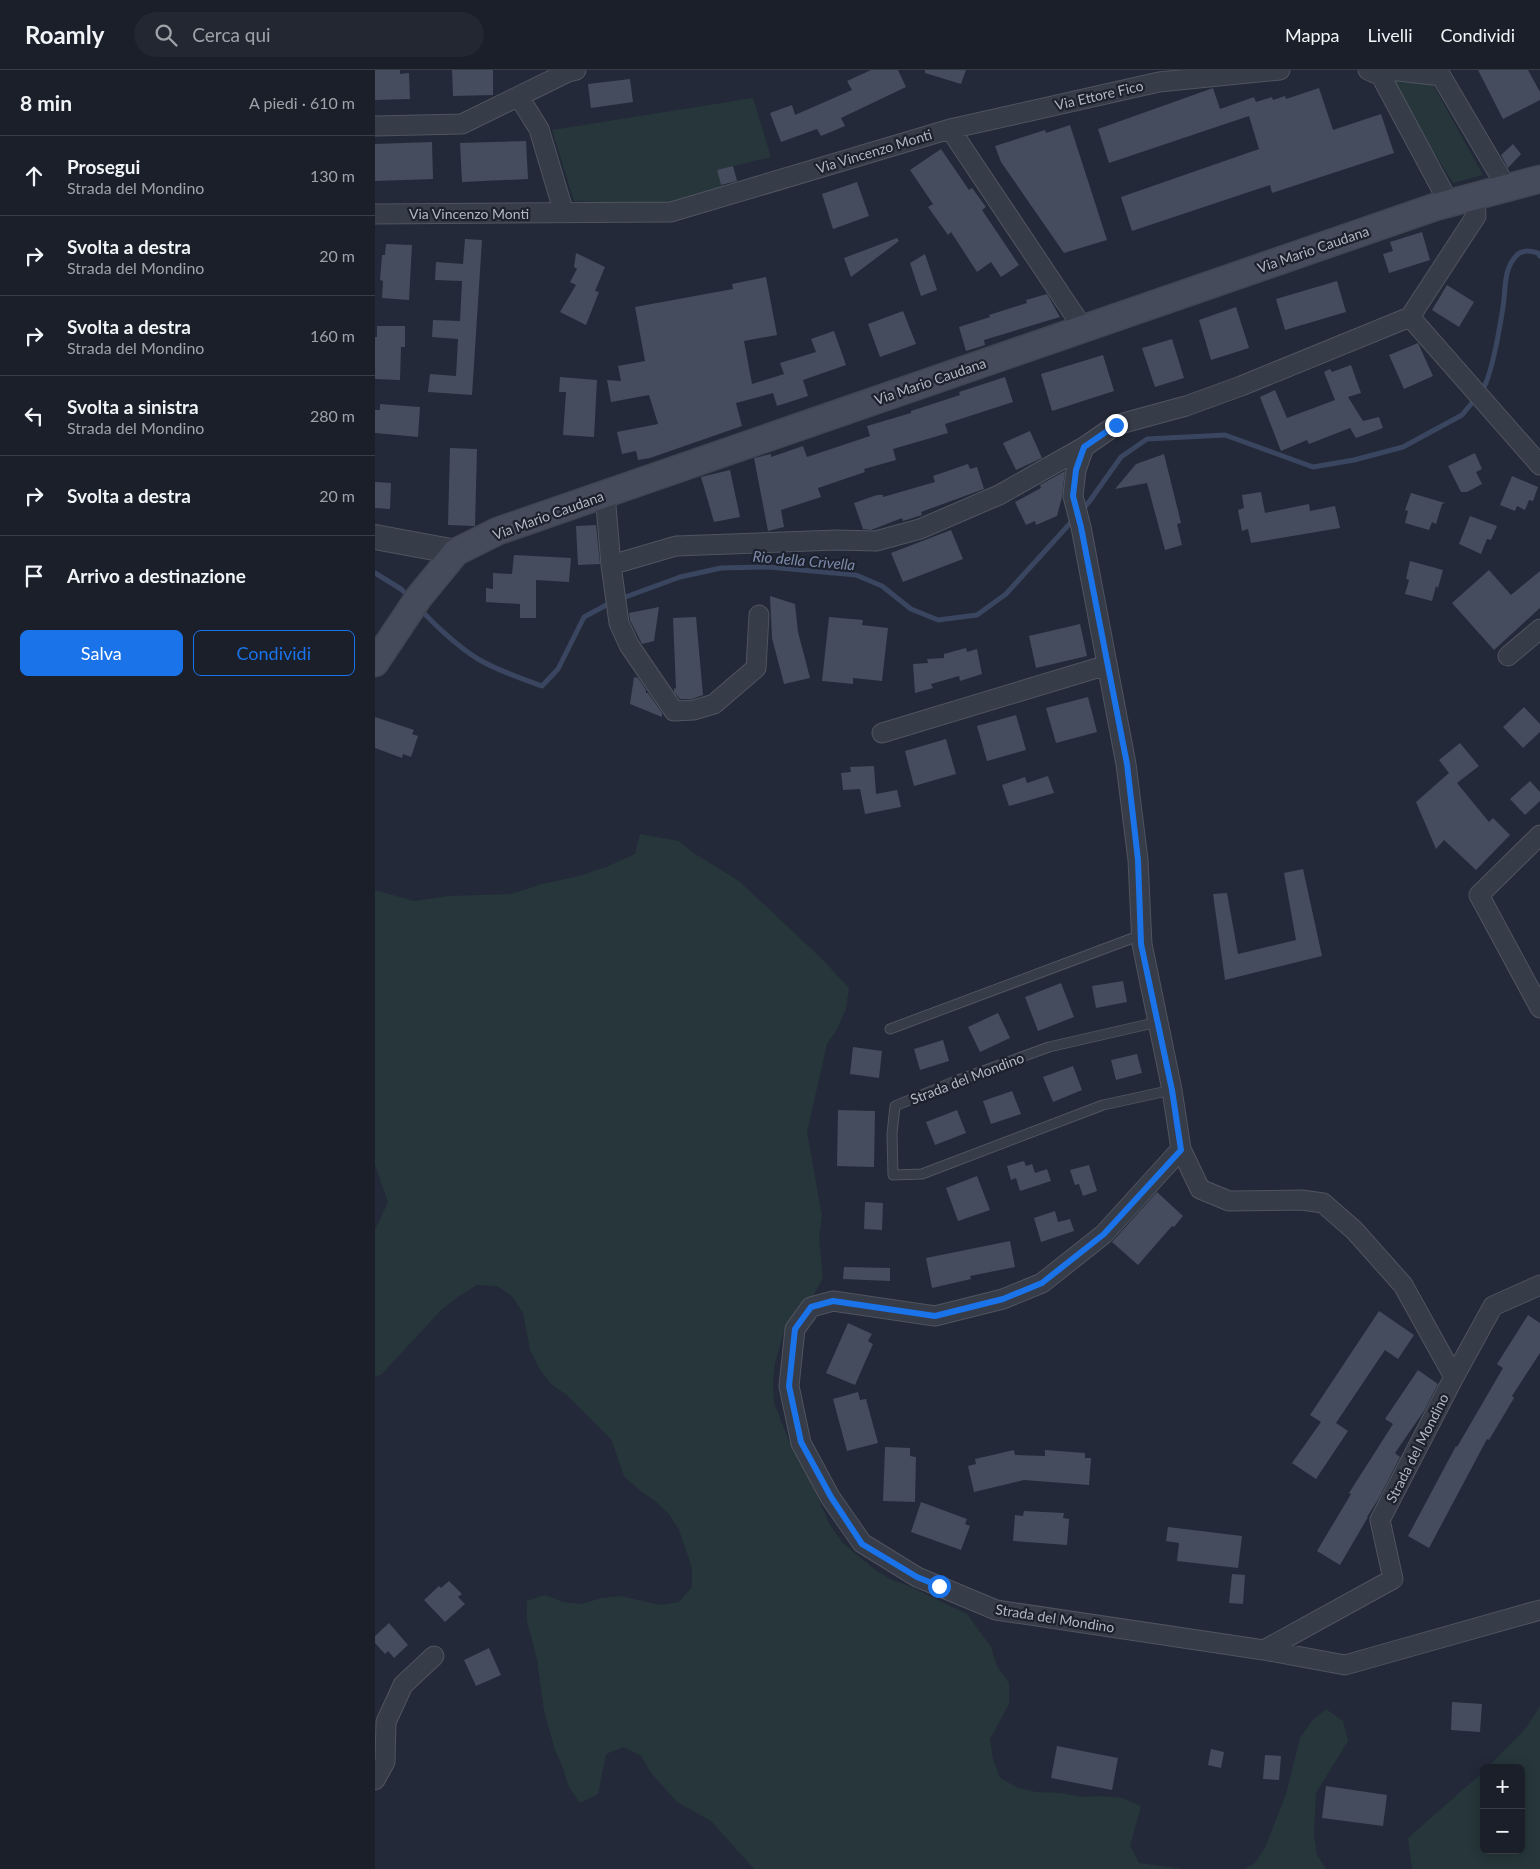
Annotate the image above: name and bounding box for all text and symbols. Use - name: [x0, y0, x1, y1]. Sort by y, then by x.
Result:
- search box: [134, 12, 484, 57]
- text: Roamly: [25, 20, 104, 49]
- icon: search: [152, 21, 180, 49]
- text: Cerca qui: [192, 23, 271, 46]
- text: Mappa: [1285, 24, 1340, 46]
- text: Livelli: [1368, 24, 1412, 46]
- text: Condividi: [1440, 24, 1515, 46]
- street label: Via Ettore Fico: [1053, 77, 1145, 113]
- text: 8 min: [20, 90, 72, 115]
- text: A piedi · 610 m: [249, 93, 355, 112]
- street label: Via Vincenzo Monti: [814, 125, 934, 177]
- text: Prosegui: [67, 155, 140, 178]
- icon: ahead: [20, 162, 48, 190]
- text: 130 m: [310, 166, 355, 185]
- text: Strada del Mondino: [67, 178, 204, 197]
- street label: Via Vincenzo Monti: [409, 205, 529, 222]
- street label: Via Mario Caudana: [1255, 222, 1371, 276]
- text: Svolta a destra: [67, 235, 191, 258]
- icon: right: [20, 242, 48, 270]
- text: 20 m: [319, 246, 355, 265]
- text: Strada del Mondino: [67, 258, 204, 277]
- text: Svolta a destra: [67, 315, 191, 338]
- icon: right: [20, 322, 48, 350]
- text: 160 m: [310, 326, 355, 345]
- text: Strada del Mondino: [67, 338, 204, 357]
- street label: Via Mario Caudana: [872, 354, 988, 408]
- text: Svolta a sinistra: [67, 395, 199, 418]
- icon: left: [20, 402, 48, 430]
- text: 280 m: [310, 406, 355, 425]
- route end: [1105, 414, 1128, 437]
- text: Strada del Mondino: [67, 418, 204, 437]
- icon: right: [20, 482, 48, 510]
- text: Svolta a destra: [67, 484, 191, 507]
- text: 20 m: [319, 486, 355, 505]
- street label: Via Mario Caudana: [490, 487, 606, 543]
- water label: Rio della Crivella: [752, 547, 856, 573]
- icon: arrive: [20, 562, 48, 590]
- text: Arrivo a destinazione: [67, 564, 246, 587]
- button: Salva: [20, 630, 183, 676]
- button: Condividi: [193, 630, 355, 676]
- street label: Strada del Mondino: [908, 1049, 1026, 1107]
- street label: Strada del Mondino: [1382, 1391, 1452, 1505]
- route start: [928, 1575, 951, 1598]
- street label: Strada del Mondino: [994, 1600, 1116, 1636]
- map controls: [1480, 1764, 1525, 1854]
- button: +: [1480, 1764, 1525, 1809]
- button: −: [1480, 1809, 1525, 1854]

